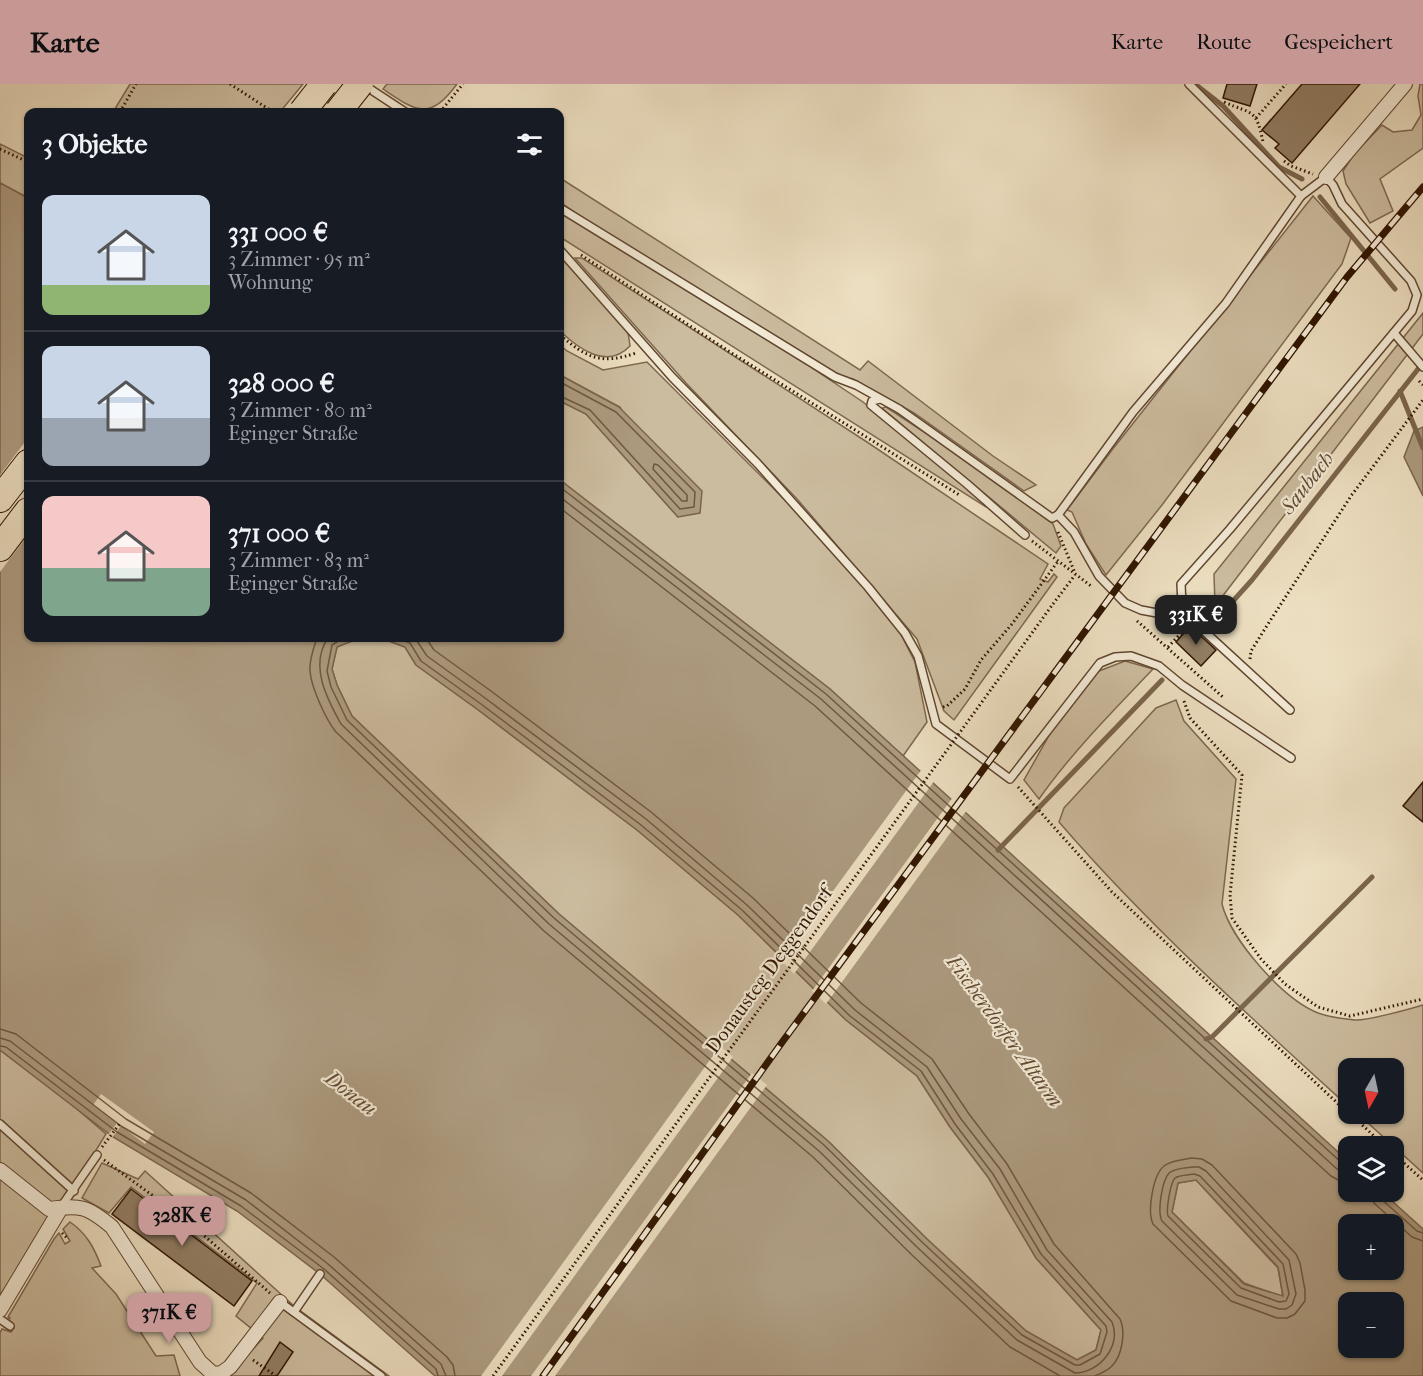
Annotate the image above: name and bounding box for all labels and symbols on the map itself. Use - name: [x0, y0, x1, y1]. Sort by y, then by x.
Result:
- water label: Saubach: [1275, 447, 1339, 520]
- pin: 331K €: [1147, 595, 1245, 646]
- street label: Donausteg Deggendorf: [701, 878, 840, 1058]
- water label: Fischerdorfer Altarm: [941, 950, 1068, 1112]
- north arrow: [1338, 1058, 1404, 1124]
- water label: Donau: [319, 1064, 381, 1120]
- pin: 328K €: [133, 1196, 231, 1247]
- pin: 371K €: [120, 1293, 218, 1344]

